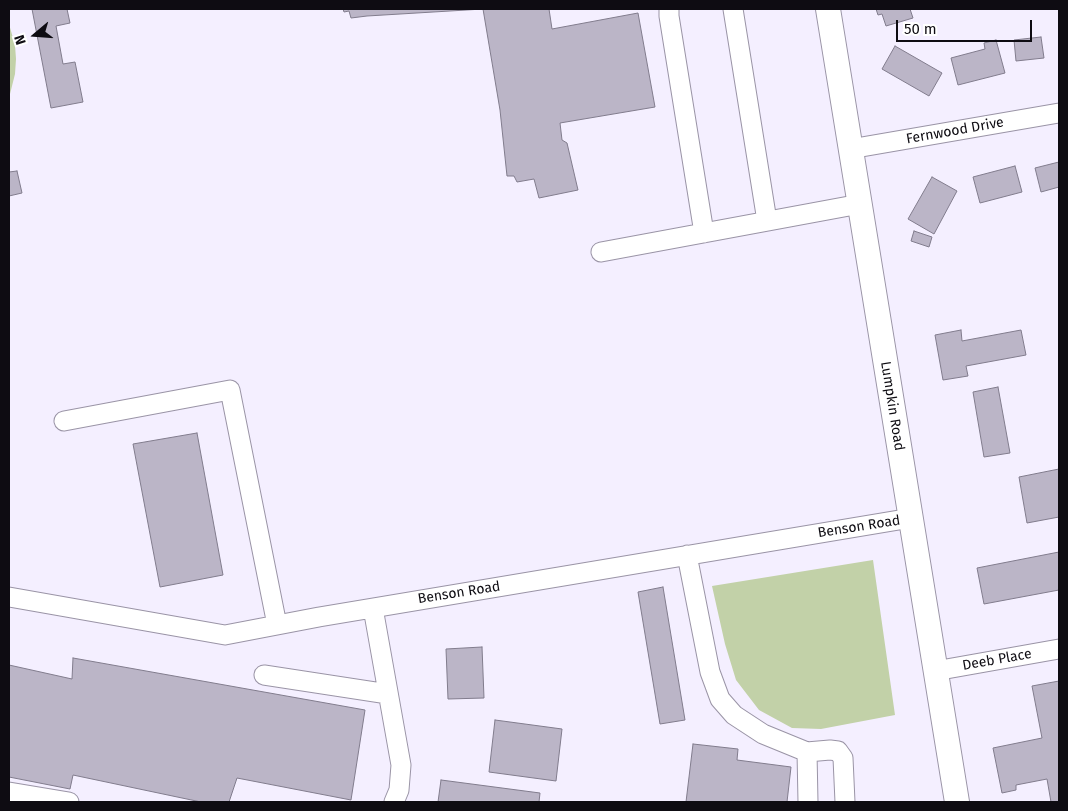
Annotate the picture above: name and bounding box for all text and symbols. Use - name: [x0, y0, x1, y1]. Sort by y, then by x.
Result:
- north arrow: [10, 10, 60, 60]
- scale bar: [898, 10, 1034, 42]
- text: 50 m: [904, 20, 937, 38]
- text: N: [11, 33, 30, 47]
- street label: Fernwood Drive: [905, 114, 1005, 148]
- street label: Lumpkin Road: [877, 360, 907, 452]
- street label: Benson Road: [817, 512, 901, 542]
- street label: Benson Road: [417, 578, 501, 608]
- street label: Deeb Place: [961, 646, 1033, 674]

